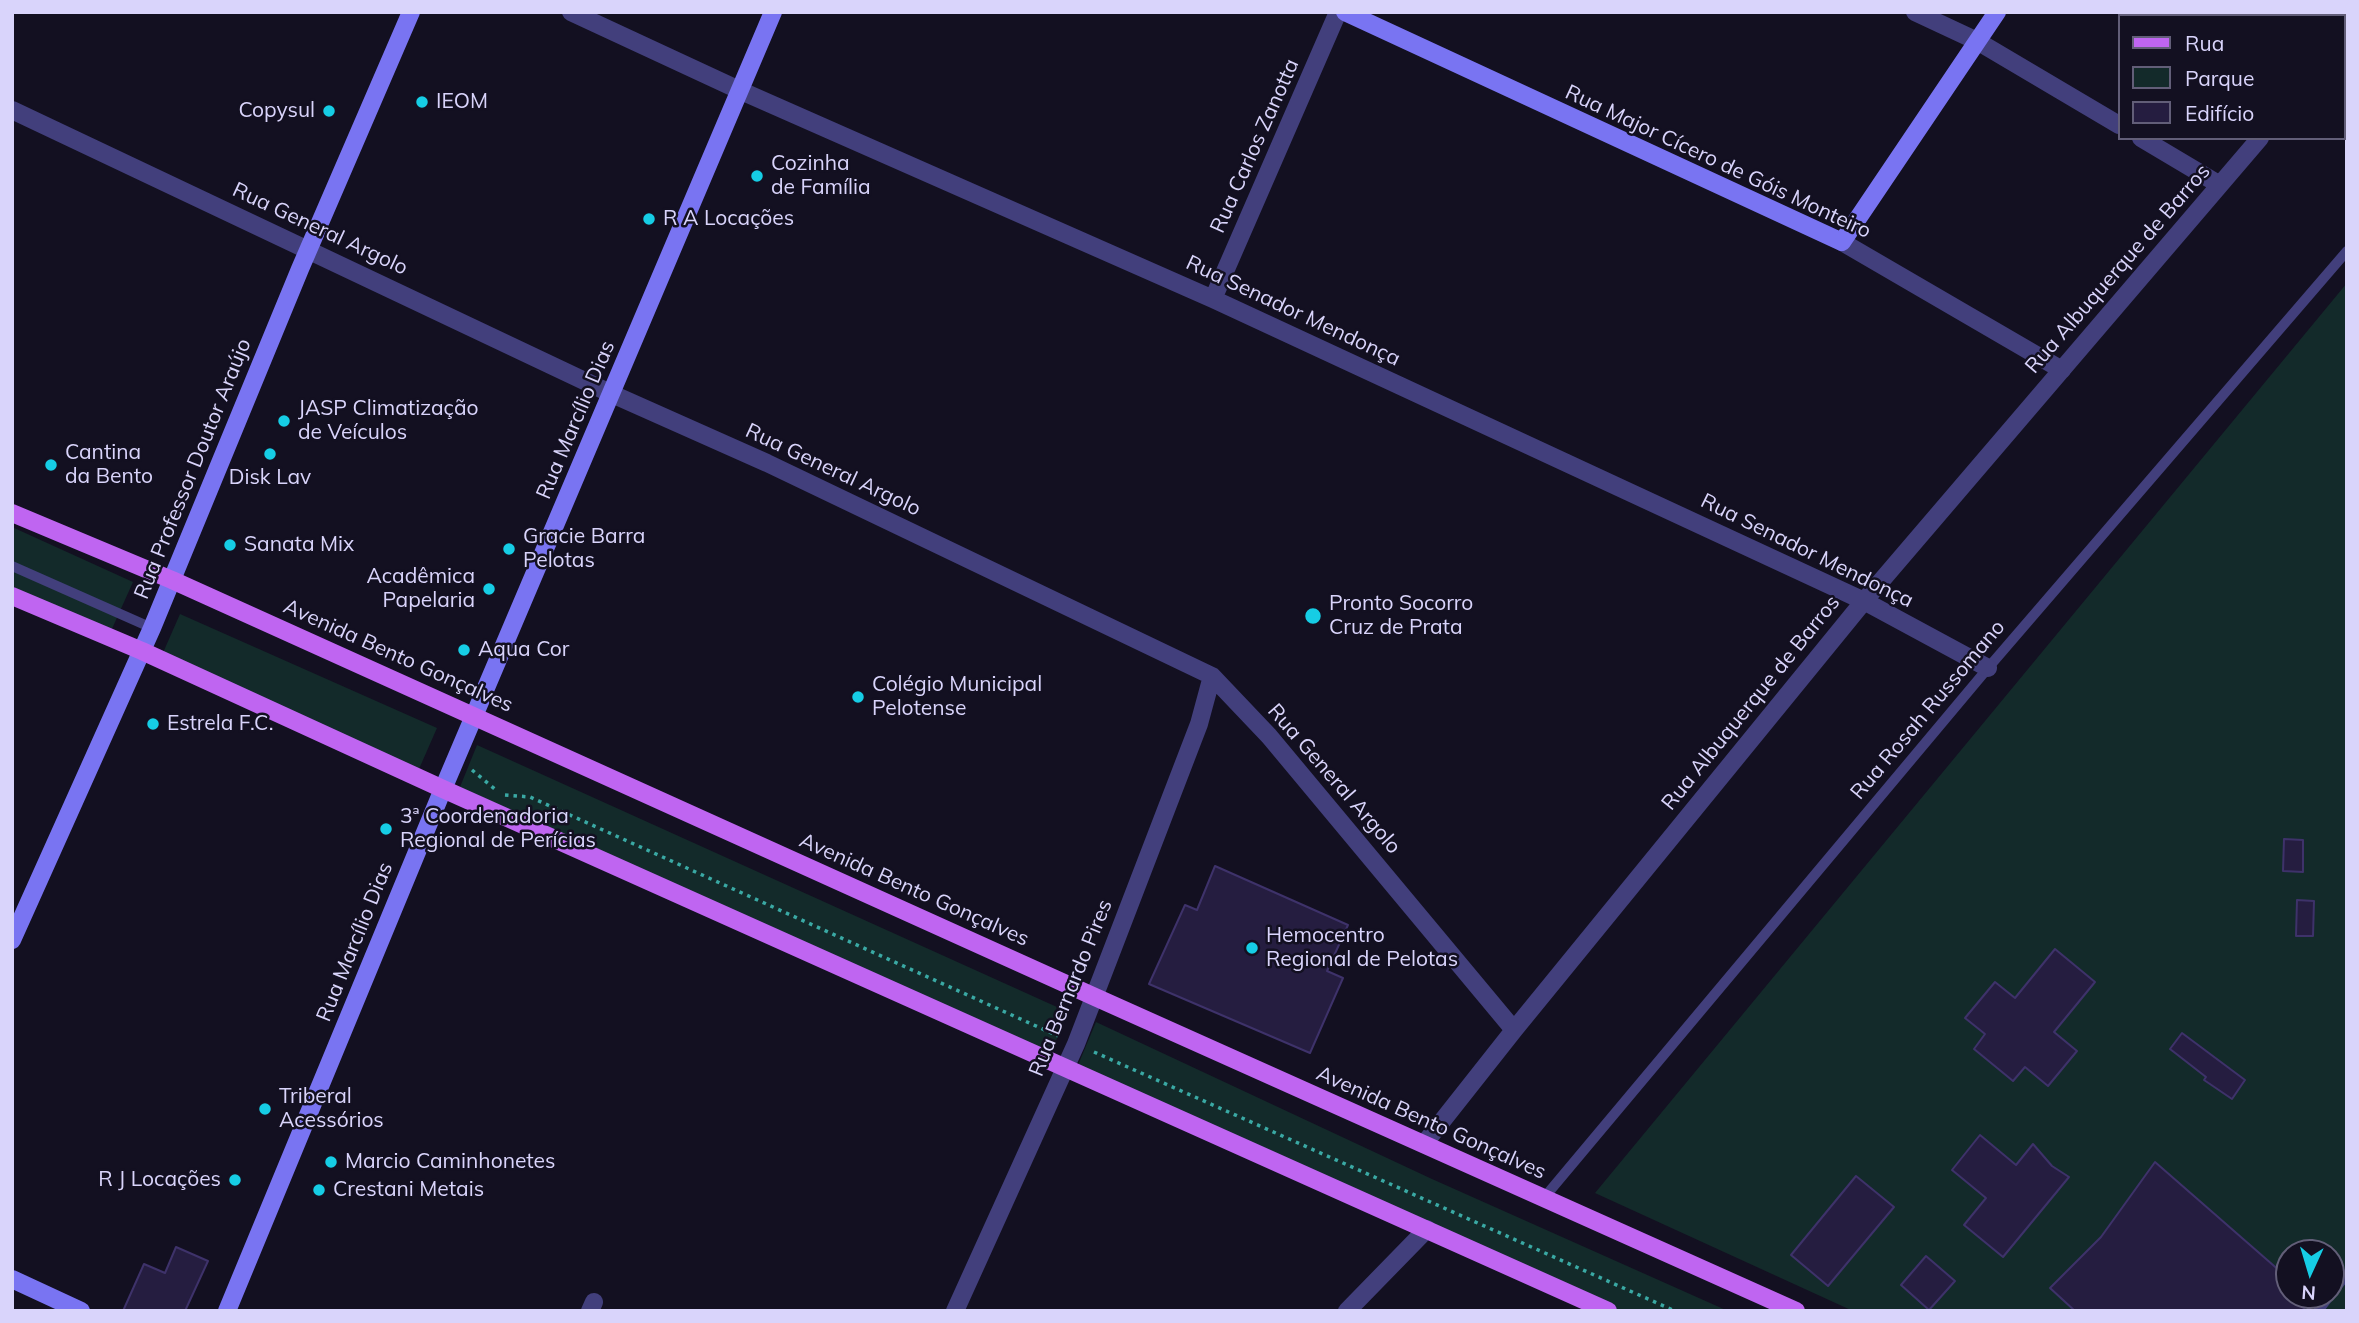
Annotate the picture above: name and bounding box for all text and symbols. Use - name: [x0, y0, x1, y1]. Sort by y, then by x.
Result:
- legend: [2118, 14, 2345, 140]
- text: Rua: [2185, 30, 2224, 56]
- street label: Rua Carlos Zanotta: [1205, 55, 1305, 237]
- text: Parque: [2185, 65, 2254, 91]
- street label: Rua Major Cícero de Góis Monteiro: [1561, 80, 1875, 244]
- place label: IEOM: [436, 89, 488, 115]
- marker: IEOM: [414, 94, 430, 110]
- place label: Copysul: [238, 98, 315, 124]
- text: Edifício: [2185, 100, 2254, 126]
- marker: Copysul: [321, 103, 337, 119]
- place label: Cozinha de Família: [771, 151, 871, 201]
- street label: Rua Albuquerque de Barros: [2020, 159, 2216, 379]
- marker: Cozinha de Família: [749, 168, 765, 184]
- street label: Rua General Argolo: [228, 177, 412, 281]
- place label: R A Locações: [663, 206, 794, 232]
- marker: R A Locações: [641, 211, 657, 227]
- street label: Rua Senador Mendonça: [1182, 250, 1404, 372]
- street label: Rua Professor Doutor Araújo: [129, 335, 257, 603]
- street label: Rua Marcílio Dias: [531, 337, 621, 503]
- place label: JASP Climatização de Veículos: [298, 396, 479, 446]
- marker: JASP Climatização de Veículos: [276, 413, 292, 429]
- street label: Rua General Argolo: [741, 418, 925, 522]
- place label: Cantina da Bento: [65, 440, 153, 490]
- marker: Disk Lav: [262, 446, 278, 462]
- marker: Cantina da Bento: [43, 457, 59, 473]
- place label: Disk Lav: [229, 465, 311, 491]
- street label: Rua Senador Mendonça: [1697, 489, 1917, 613]
- place label: Gracie Barra Pelotas: [523, 524, 645, 574]
- place label: Sanata Mix: [244, 532, 354, 558]
- marker: Sanata Mix: [222, 537, 238, 553]
- marker: Gracie Barra Pelotas: [501, 541, 517, 557]
- place label: Acadêmica Papelaria: [366, 564, 475, 614]
- marker: Acadêmica Papelaria: [481, 581, 497, 597]
- place label: Pronto Socorro Cruz de Prata: [1329, 591, 1473, 641]
- street label: Rua Albuquerque de Barros: [1657, 591, 1845, 815]
- street label: Avenida Bento Gonçalves: [279, 594, 517, 718]
- marker: Pronto Socorro Cruz de Prata: [1303, 606, 1323, 626]
- street label: Rua Rosah Russomano: [1846, 615, 2010, 805]
- place label: Aqua Cor: [478, 637, 569, 663]
- marker: Aqua Cor: [456, 642, 472, 658]
- place label: Colégio Municipal Pelotense: [872, 672, 1042, 722]
- marker: Colégio Municipal Pelotense: [850, 689, 866, 705]
- street label: Rua General Argolo: [1262, 699, 1406, 859]
- place label: Estrela F.C.: [167, 711, 273, 737]
- marker: Estrela F.C.: [145, 716, 161, 732]
- place label: 3ª Coordenadoria Regional de Perícias: [400, 804, 596, 854]
- marker: 3ª Coordenadoria Regional de Perícias: [378, 821, 394, 837]
- street label: Avenida Bento Gonçalves: [795, 828, 1033, 952]
- street label: Rua Marcílio Dias: [312, 859, 398, 1025]
- street label: Rua Bernardo Pires: [1024, 896, 1118, 1080]
- place label: Hemocentro Regional de Pelotas: [1266, 923, 1458, 973]
- marker: Hemocentro Regional de Pelotas: [1244, 940, 1260, 956]
- street label: Avenida Bento Gonçalves: [1312, 1061, 1550, 1185]
- place label: Triberal Acessórios: [279, 1084, 384, 1134]
- marker: Triberal Acessórios: [257, 1101, 273, 1117]
- place label: Marcio Caminhonetes: [345, 1149, 555, 1175]
- marker: Marcio Caminhonetes: [323, 1154, 339, 1170]
- place label: R J Locações: [98, 1167, 221, 1193]
- marker: R J Locações: [227, 1172, 243, 1188]
- place label: Crestani Metais: [333, 1177, 484, 1203]
- marker: Crestani Metais: [311, 1182, 327, 1198]
- north arrow: [2275, 1239, 2345, 1309]
- text: N: [2301, 1280, 2317, 1305]

